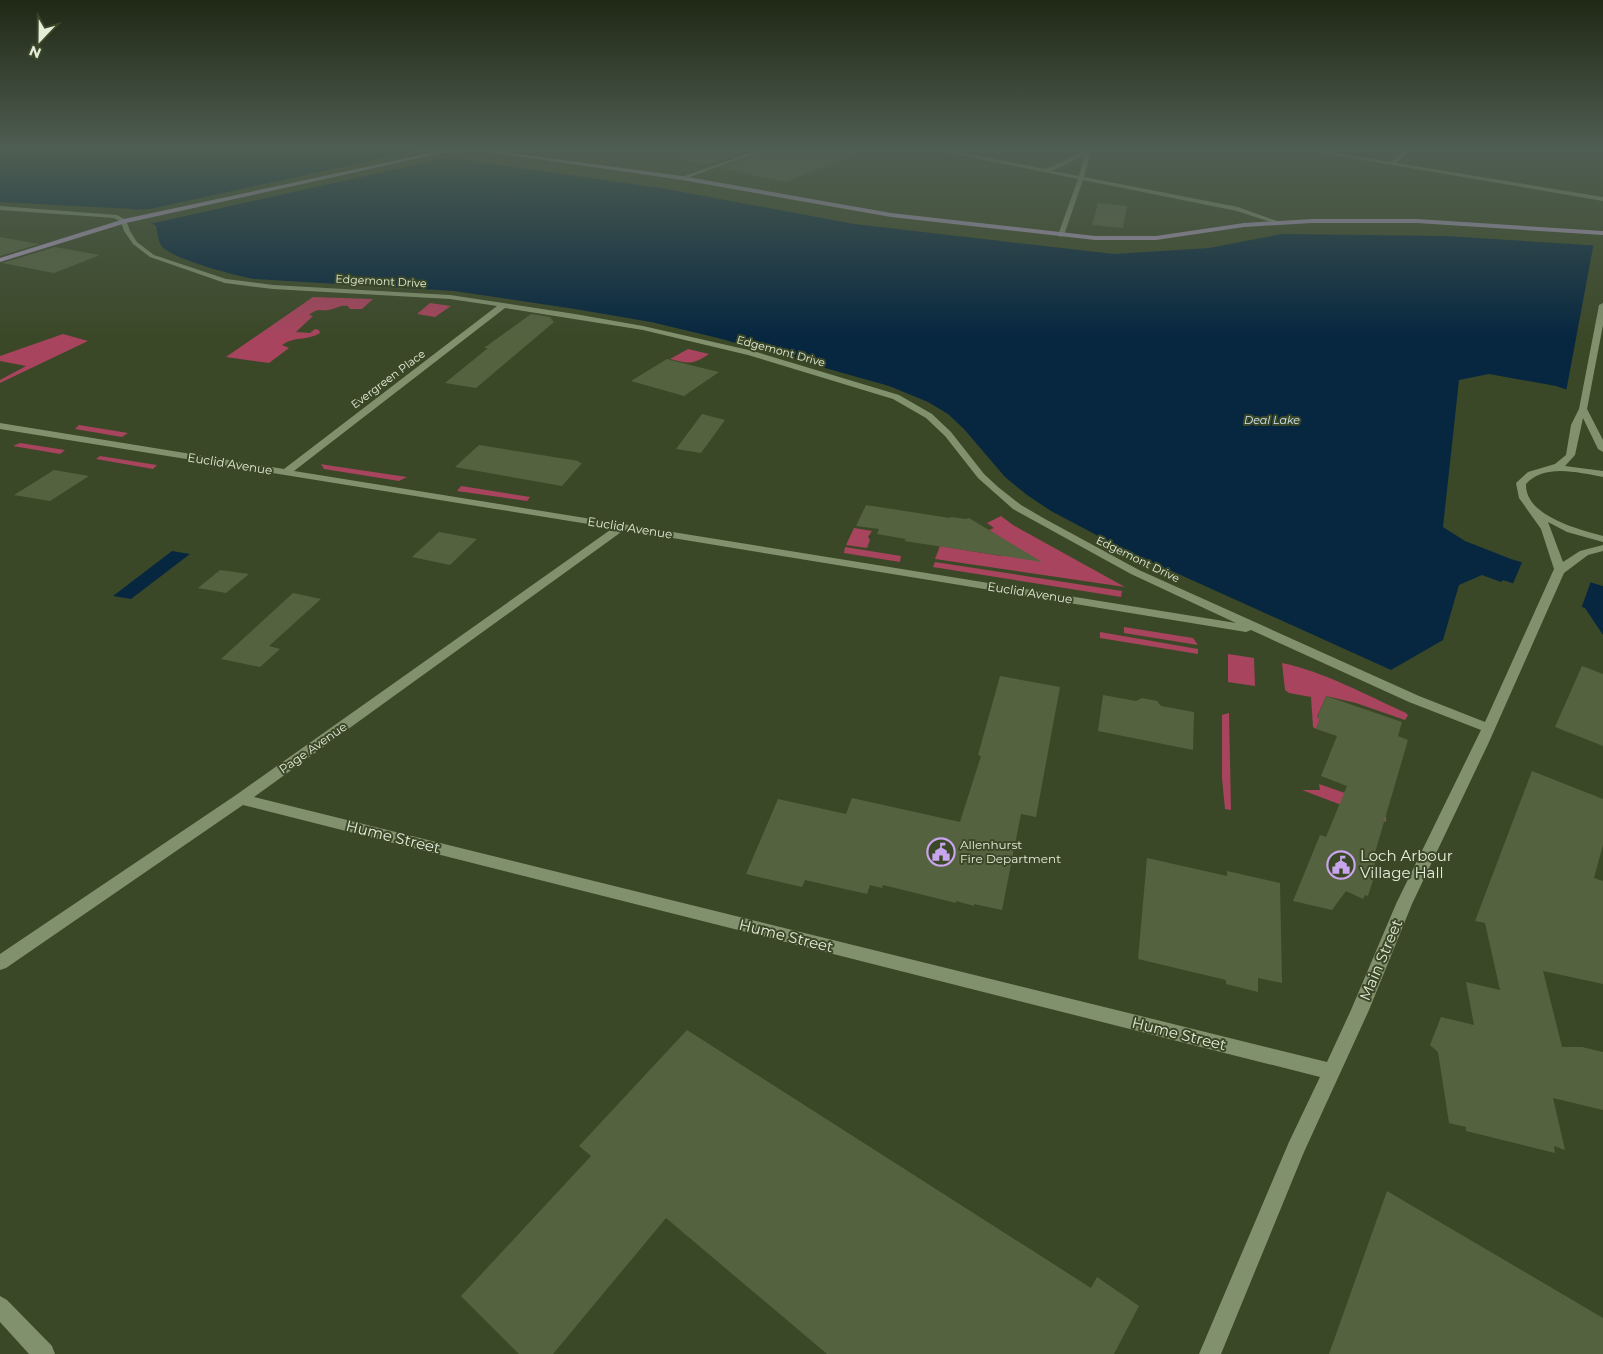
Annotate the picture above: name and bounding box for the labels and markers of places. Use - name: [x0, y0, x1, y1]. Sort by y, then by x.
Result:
- public building icon: Allenhurst Fire Department: [926, 837, 956, 867]
- place label: Allenhurst Fire Department: [960, 837, 1061, 866]
- place label: Loch Arbour Village Hall: [1360, 846, 1453, 882]
- public building icon: Loch Arbour Village Hall: [1326, 850, 1356, 880]

